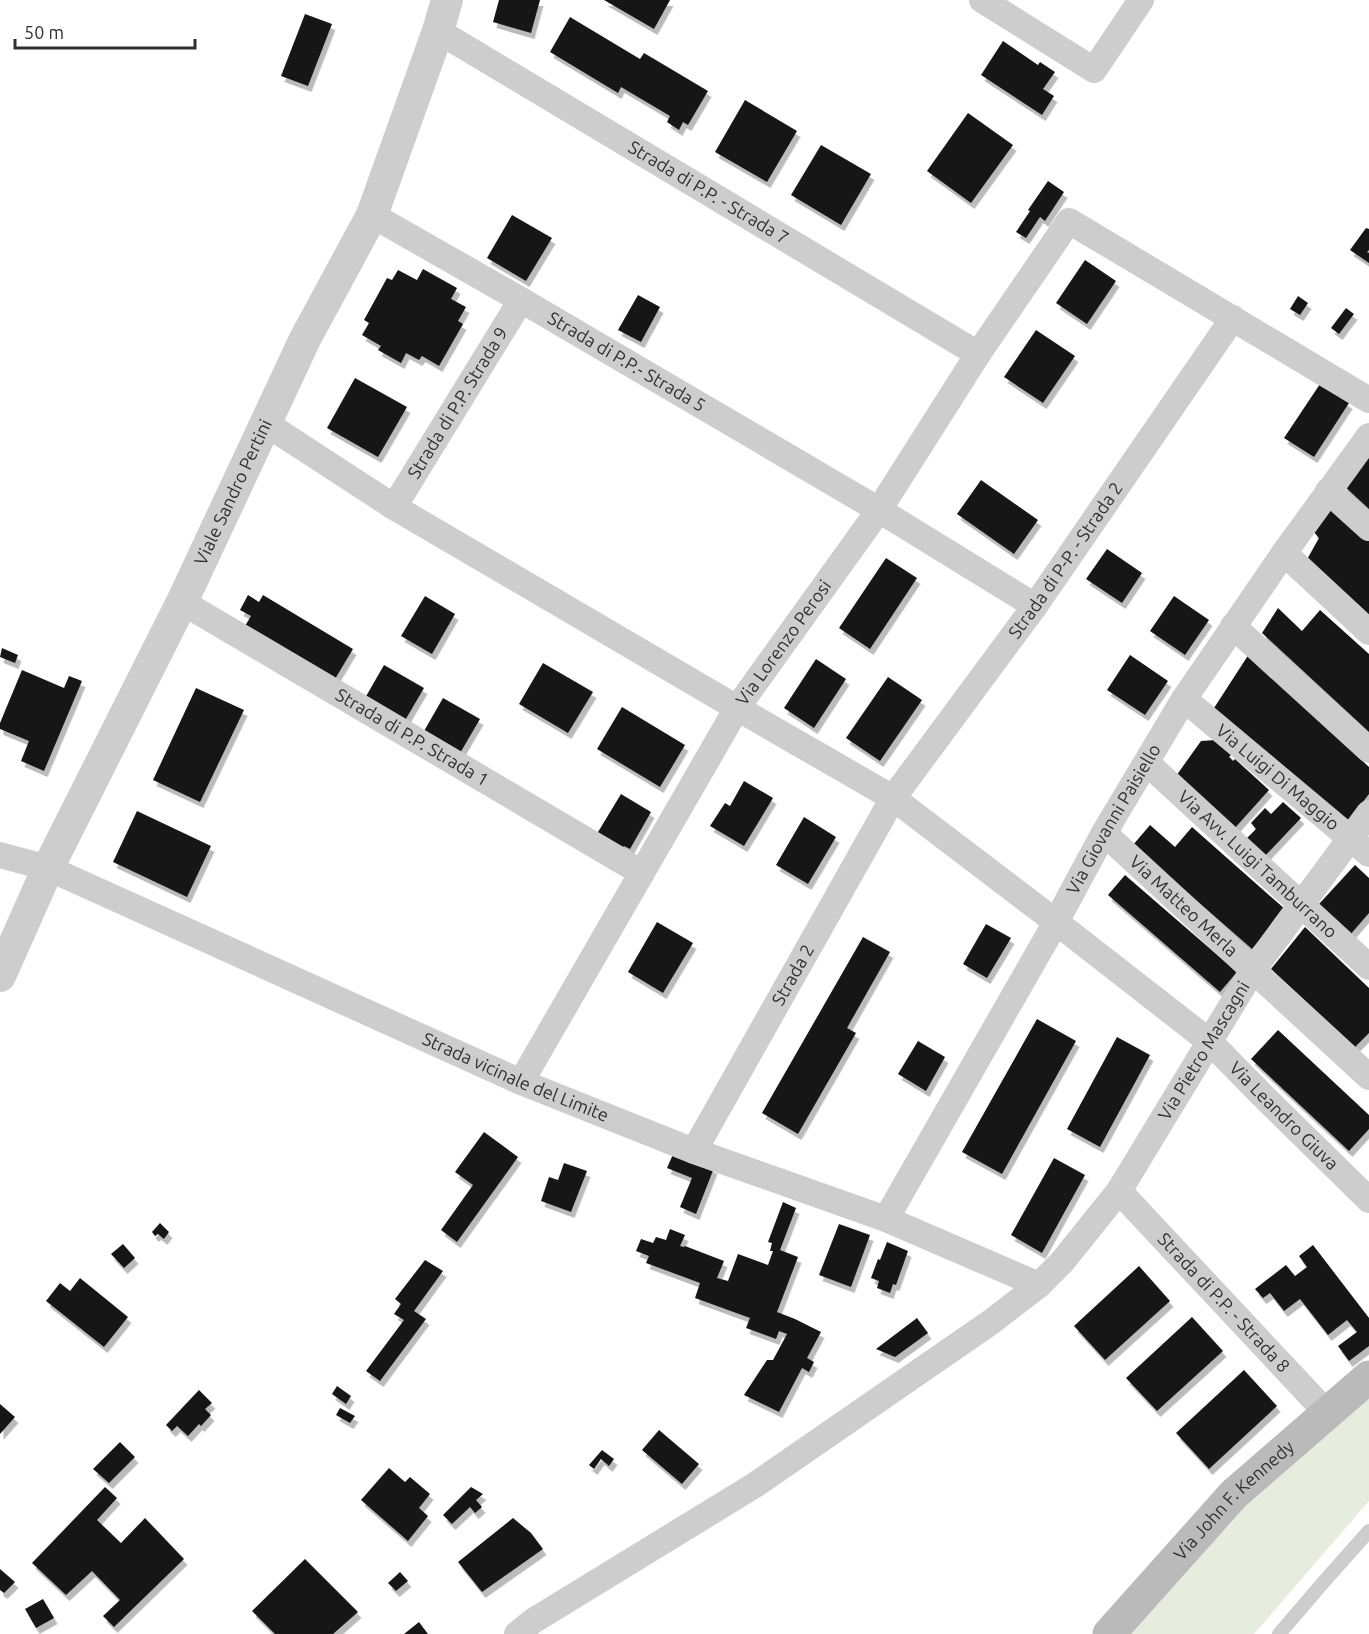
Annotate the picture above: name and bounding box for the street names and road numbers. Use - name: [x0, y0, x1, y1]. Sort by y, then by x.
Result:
- street label: Strada di P.P. - Strada 7: [625, 136, 793, 247]
- street label: Strada di P.P.- Strada 5: [545, 307, 709, 415]
- street label: Strada di P.P. Strada 9: [403, 323, 511, 482]
- street label: Viale Sandro Pertini: [190, 416, 275, 568]
- street label: Strada di P-P. - Strada 2: [1004, 478, 1126, 642]
- street label: Via Lorenzo Perosi: [731, 576, 834, 709]
- street label: Strada di P.P. Strada 1: [333, 684, 493, 789]
- street label: Via Luigi Di Maggio: [1213, 719, 1344, 834]
- street label: Via Giovanni Paisiello: [1062, 740, 1164, 897]
- street label: Via Avv. Luigi Tamburrano: [1175, 786, 1342, 942]
- street label: Via Matteo Merla: [1126, 851, 1242, 960]
- street label: Strada 2: [767, 941, 817, 1008]
- street label: Via Pietro Mascagni: [1153, 977, 1253, 1123]
- street label: Strada vicinale del Limite: [420, 1028, 612, 1125]
- street label: Via Leandro Giuva: [1226, 1057, 1343, 1173]
- street label: Strada di P.P. - Strada 8: [1154, 1228, 1294, 1376]
- street label: Via John F. Kennedy: [1169, 1436, 1298, 1564]

